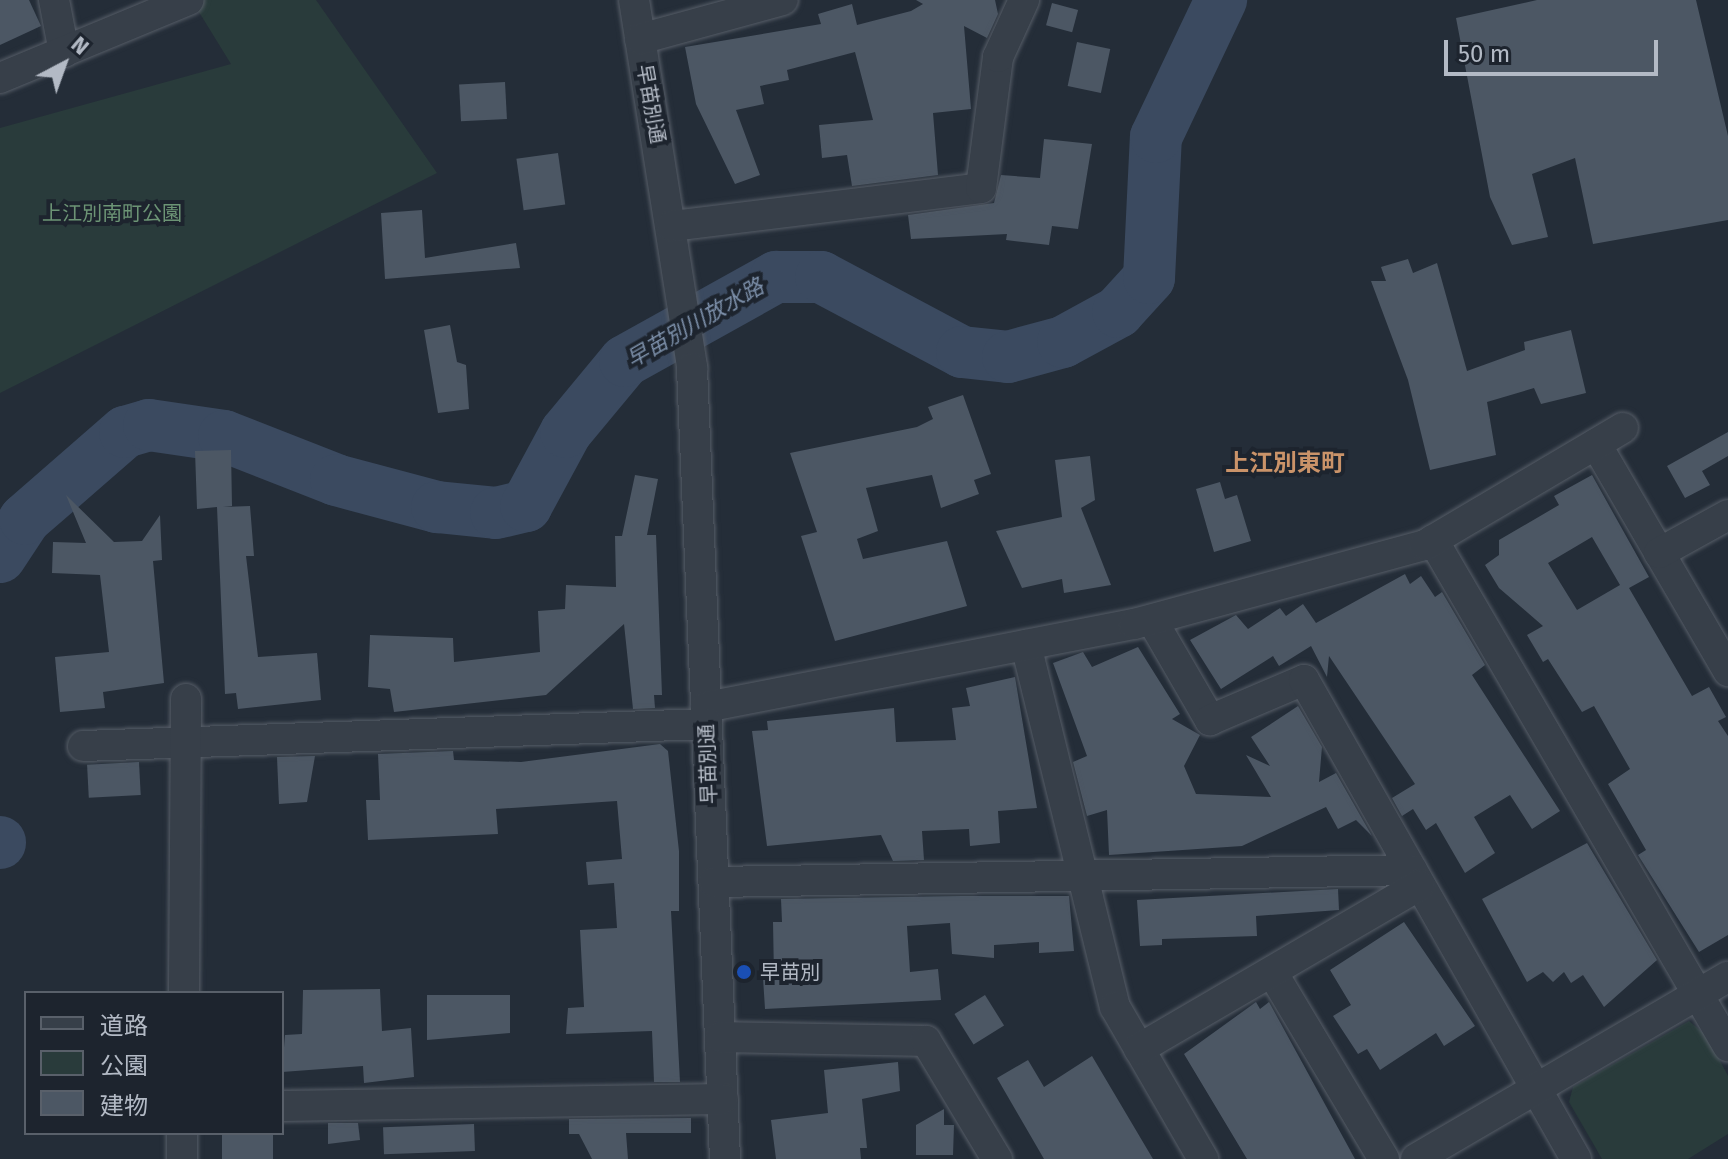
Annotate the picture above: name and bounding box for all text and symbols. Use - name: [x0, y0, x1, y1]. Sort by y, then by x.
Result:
- north arrow: [24, 24, 104, 104]
- scale bar: [1448, 24, 1662, 74]
- text: N: [66, 31, 94, 60]
- text: 50 m: [1458, 40, 1510, 68]
- street label: 早苗別通: [632, 63, 670, 145]
- park label: 上江別南町公園: [42, 201, 182, 225]
- water label: 早苗別川放水路: [622, 273, 768, 373]
- district label: 上江別東町: [1225, 450, 1345, 478]
- street label: 早苗別通: [695, 724, 721, 804]
- place label: 早苗別: [760, 960, 820, 984]
- marker: 早苗別: [735, 963, 753, 981]
- legend: [24, 991, 284, 1135]
- text: 道路: [100, 1012, 148, 1040]
- text: 公園: [100, 1052, 148, 1080]
- text: 建物: [100, 1092, 148, 1120]

